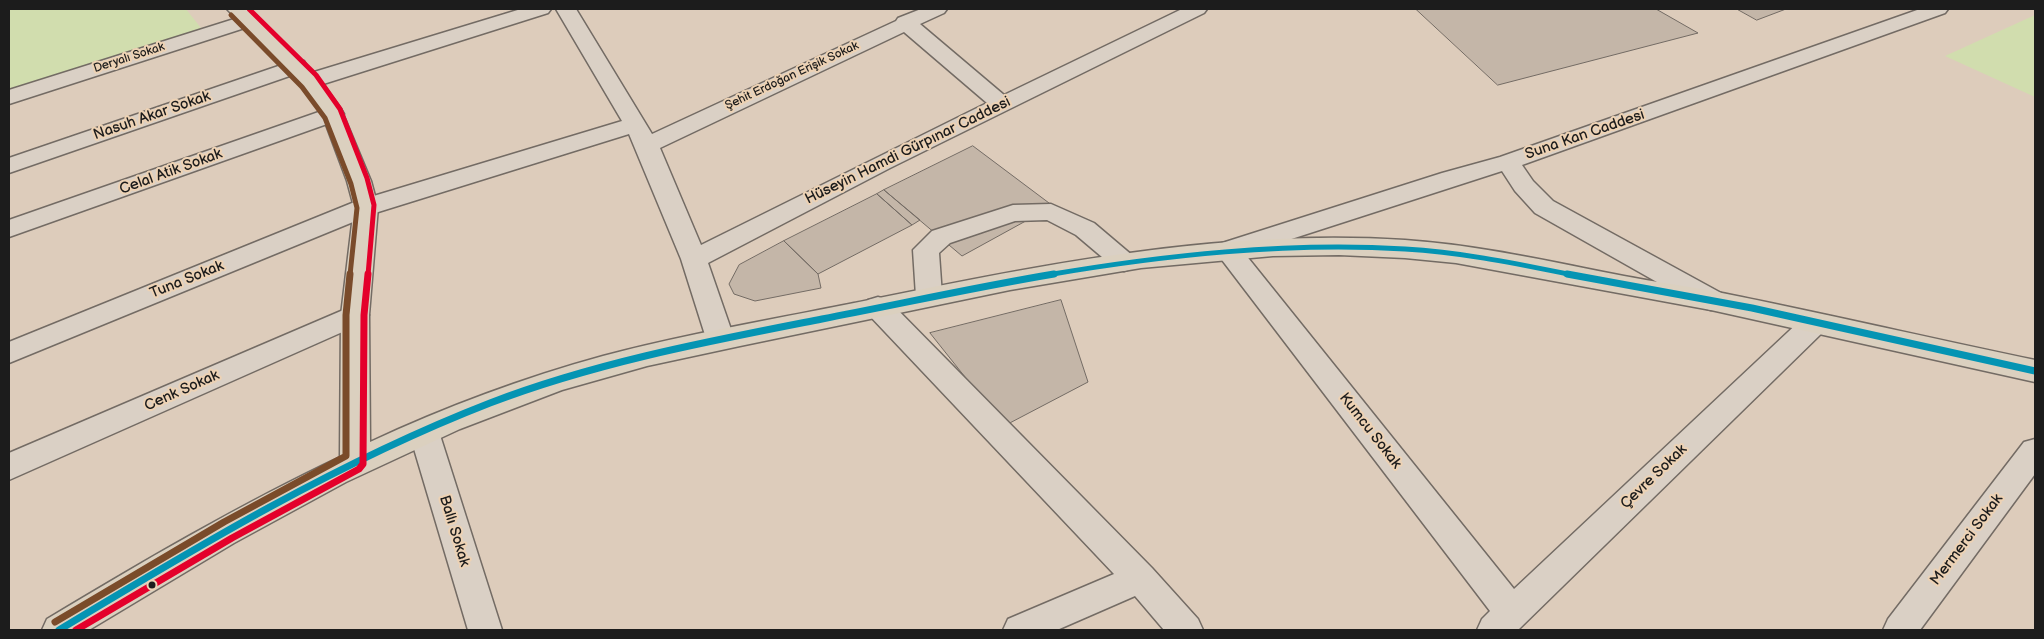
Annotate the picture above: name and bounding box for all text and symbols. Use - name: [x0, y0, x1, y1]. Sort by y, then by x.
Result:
- street label: Şehit Erdoğan Erişik Sokak: [723, 39, 861, 113]
- street label: Deryalı Sokak: [92, 40, 166, 76]
- street label: Nasuh Akar Sokak: [91, 88, 213, 144]
- street label: Hüseyin Hamdi Gürpınar Caddesi: [802, 93, 1014, 209]
- street label: Suna Kan Caddesi: [1523, 106, 1647, 164]
- street label: Celal Atik Sokak: [117, 145, 225, 199]
- street label: Tuna Sokak: [148, 257, 226, 303]
- street label: Cenk Sokak: [142, 367, 222, 415]
- street label: Kumcu Sokak: [1335, 390, 1405, 472]
- street label: Çevre Sokak: [1617, 441, 1691, 513]
- street label: Mermerci Sokak: [1927, 491, 2007, 589]
- street label: Ballı Sokak: [435, 493, 473, 569]
- unlabelled marker: [147, 580, 157, 590]

